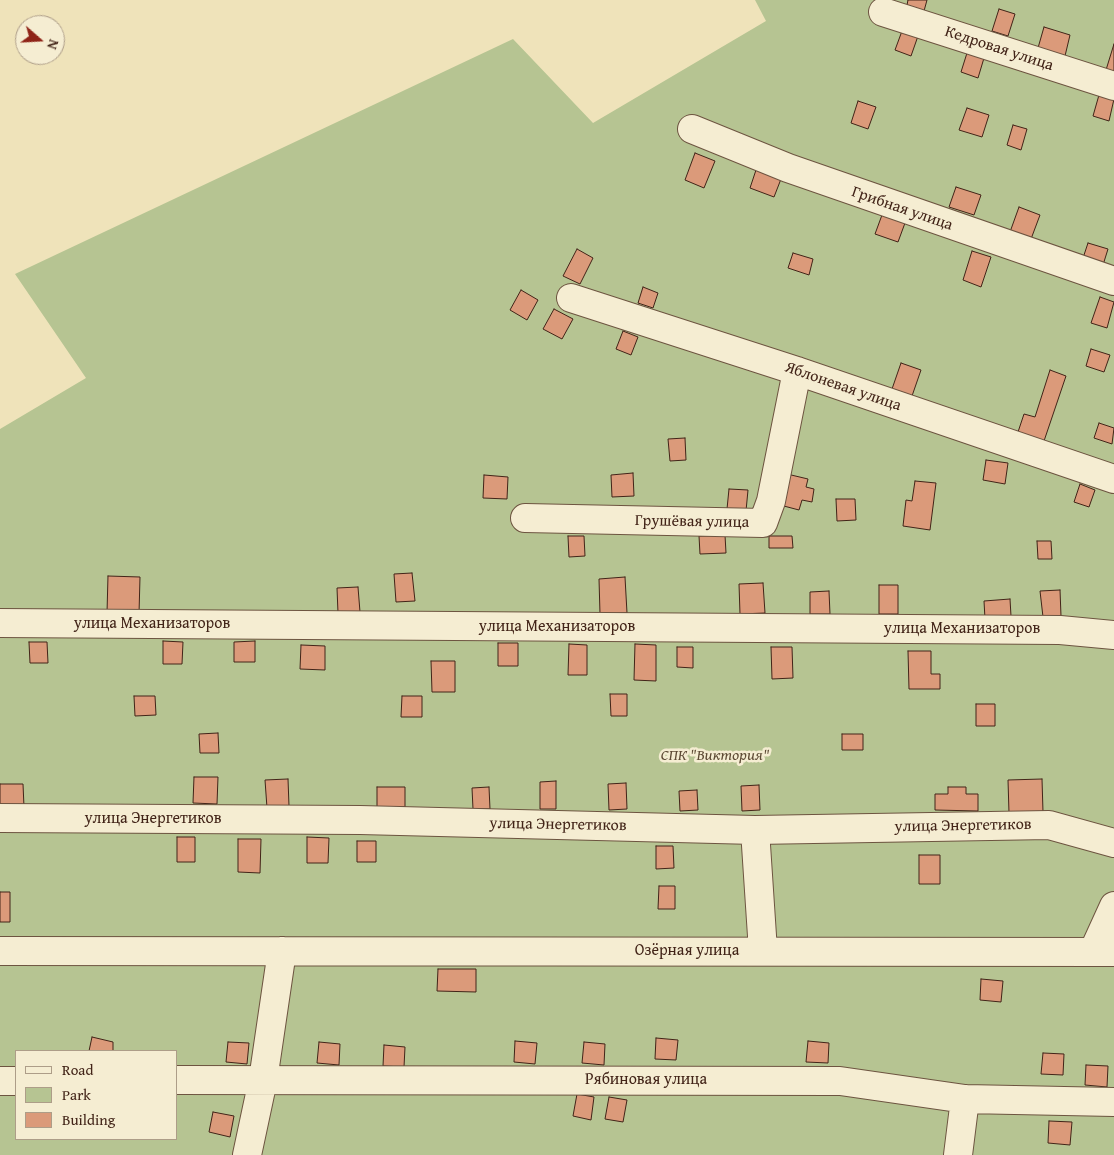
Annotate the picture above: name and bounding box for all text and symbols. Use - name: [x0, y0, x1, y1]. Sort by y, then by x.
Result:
- north arrow: [15, 15, 65, 65]
- street label: Кедровая улица: [942, 22, 1056, 76]
- text: N: [42, 37, 64, 52]
- street label: Грибная улица: [849, 183, 955, 235]
- street label: Яблоневая улица: [782, 358, 904, 416]
- street label: Грушёвая улица: [635, 511, 749, 533]
- street label: улица Механизаторов: [74, 614, 230, 634]
- street label: улица Механизаторов: [479, 617, 635, 637]
- street label: улица Механизаторов: [884, 619, 1040, 639]
- park label: СПК "Виктория": [661, 746, 769, 766]
- street label: улица Энергетиков: [84, 809, 222, 829]
- street label: улица Энергетиков: [489, 814, 627, 836]
- street label: улица Энергетиков: [894, 815, 1032, 837]
- street label: Озёрная улица: [635, 941, 739, 961]
- legend: [15, 1050, 178, 1140]
- text: Road: [62, 1059, 93, 1080]
- street label: Рябиновая улица: [585, 1070, 707, 1090]
- text: Park: [62, 1084, 91, 1105]
- text: Building: [62, 1109, 115, 1130]

